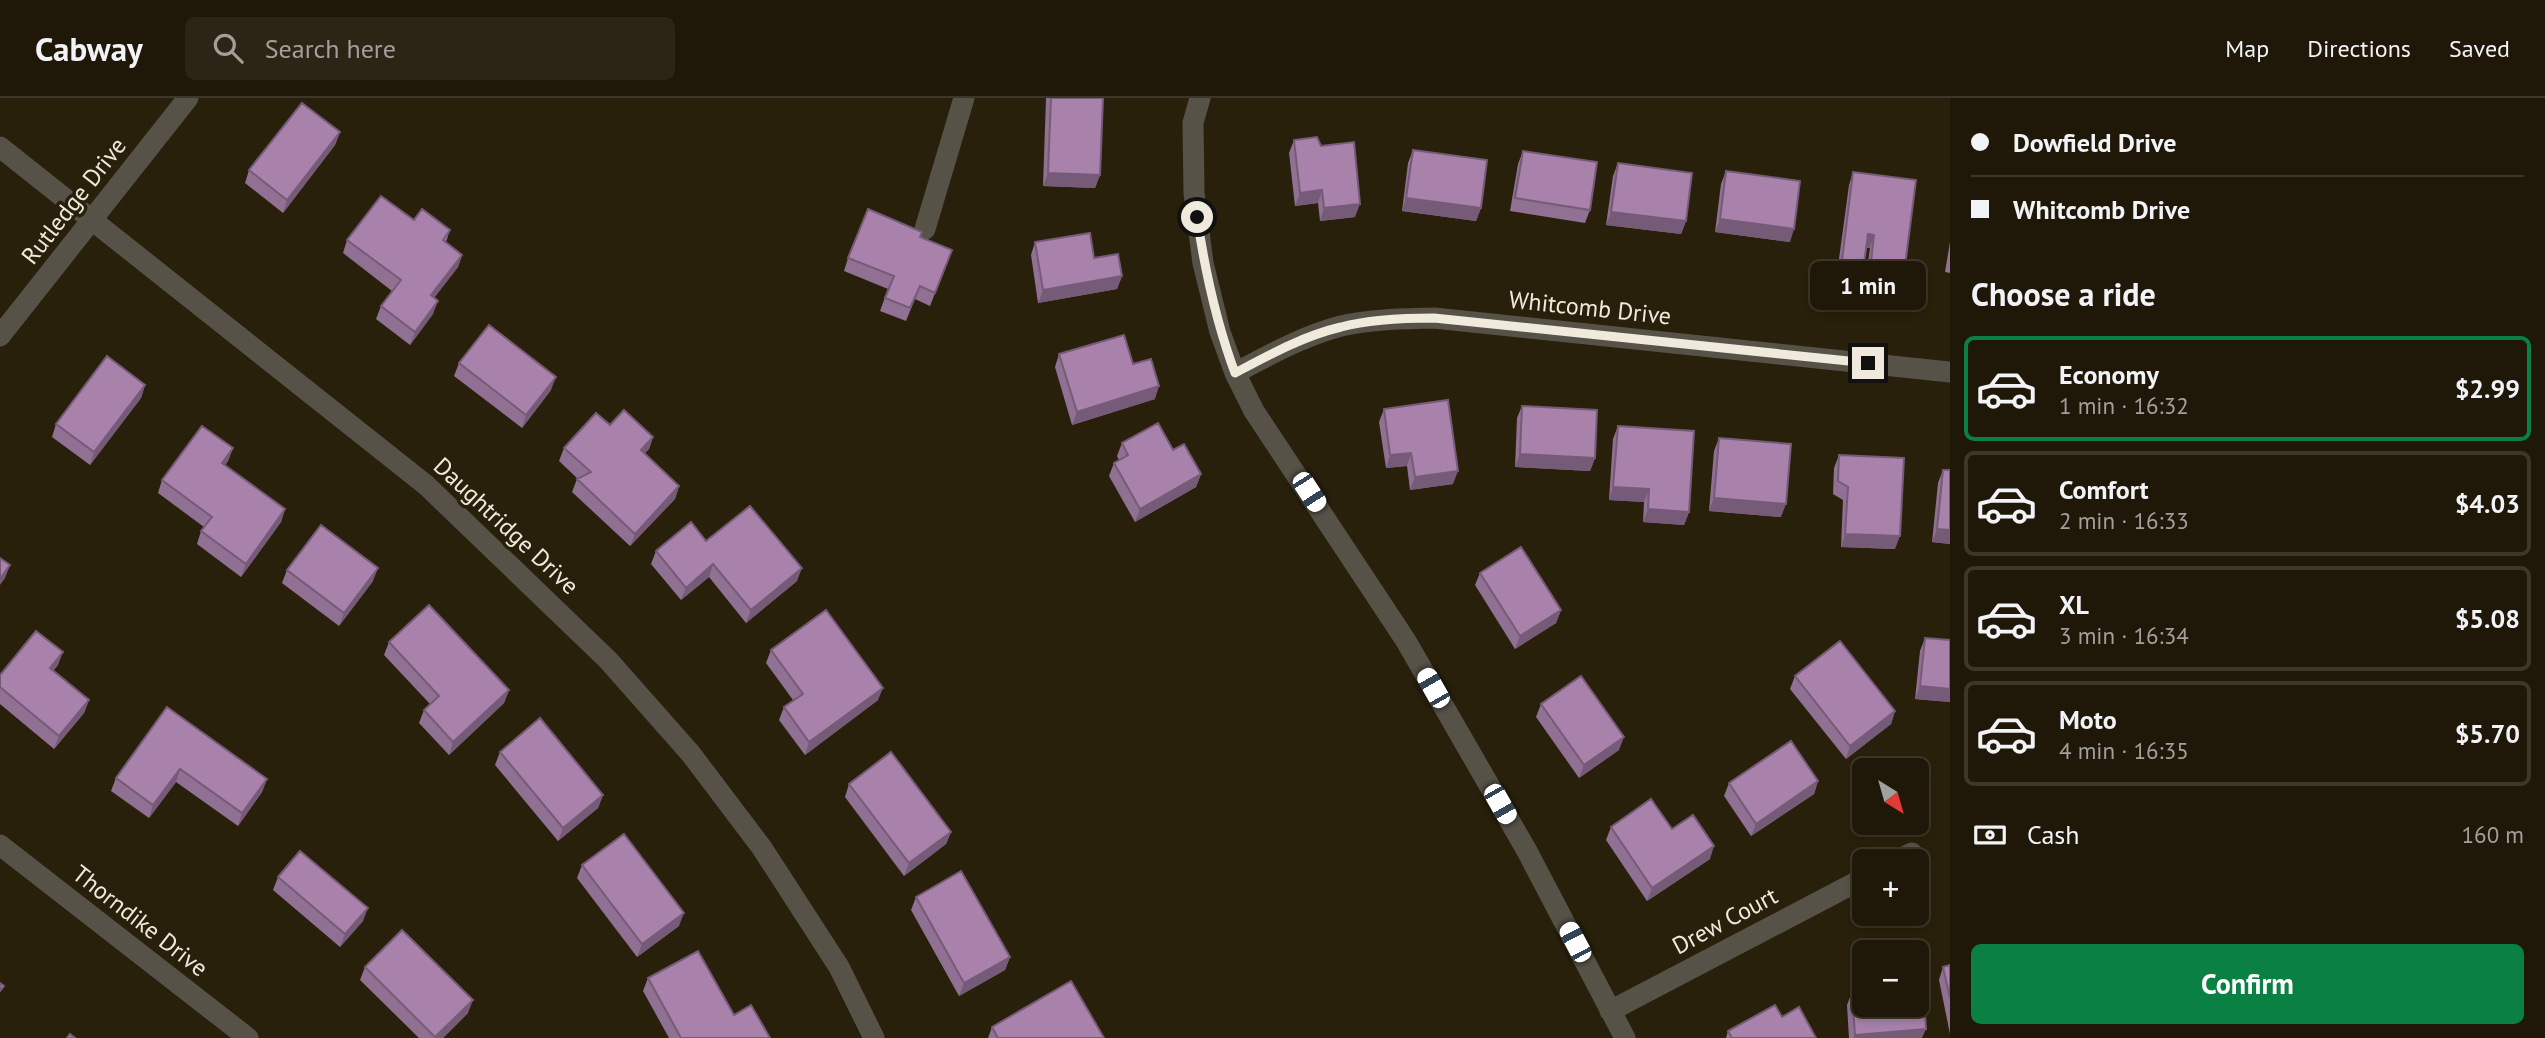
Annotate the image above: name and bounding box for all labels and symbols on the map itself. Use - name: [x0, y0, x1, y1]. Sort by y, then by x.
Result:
- street label: Rutledge Drive: [14, 131, 133, 270]
- route start: [1181, 201, 1213, 233]
- callout: 1 min: [1810, 261, 1926, 310]
- street label: Whitcomb Drive: [1507, 284, 1673, 331]
- route end: [1852, 347, 1884, 379]
- street label: Daughtridge Drive: [427, 450, 585, 601]
- car: [1289, 469, 1330, 515]
- car: [1414, 665, 1453, 711]
- north arrow: [1852, 758, 1928, 835]
- car: [1481, 781, 1520, 827]
- street label: Thorndike Drive: [66, 858, 214, 983]
- street label: Drew Court: [1667, 880, 1783, 961]
- car: [1556, 919, 1595, 965]

